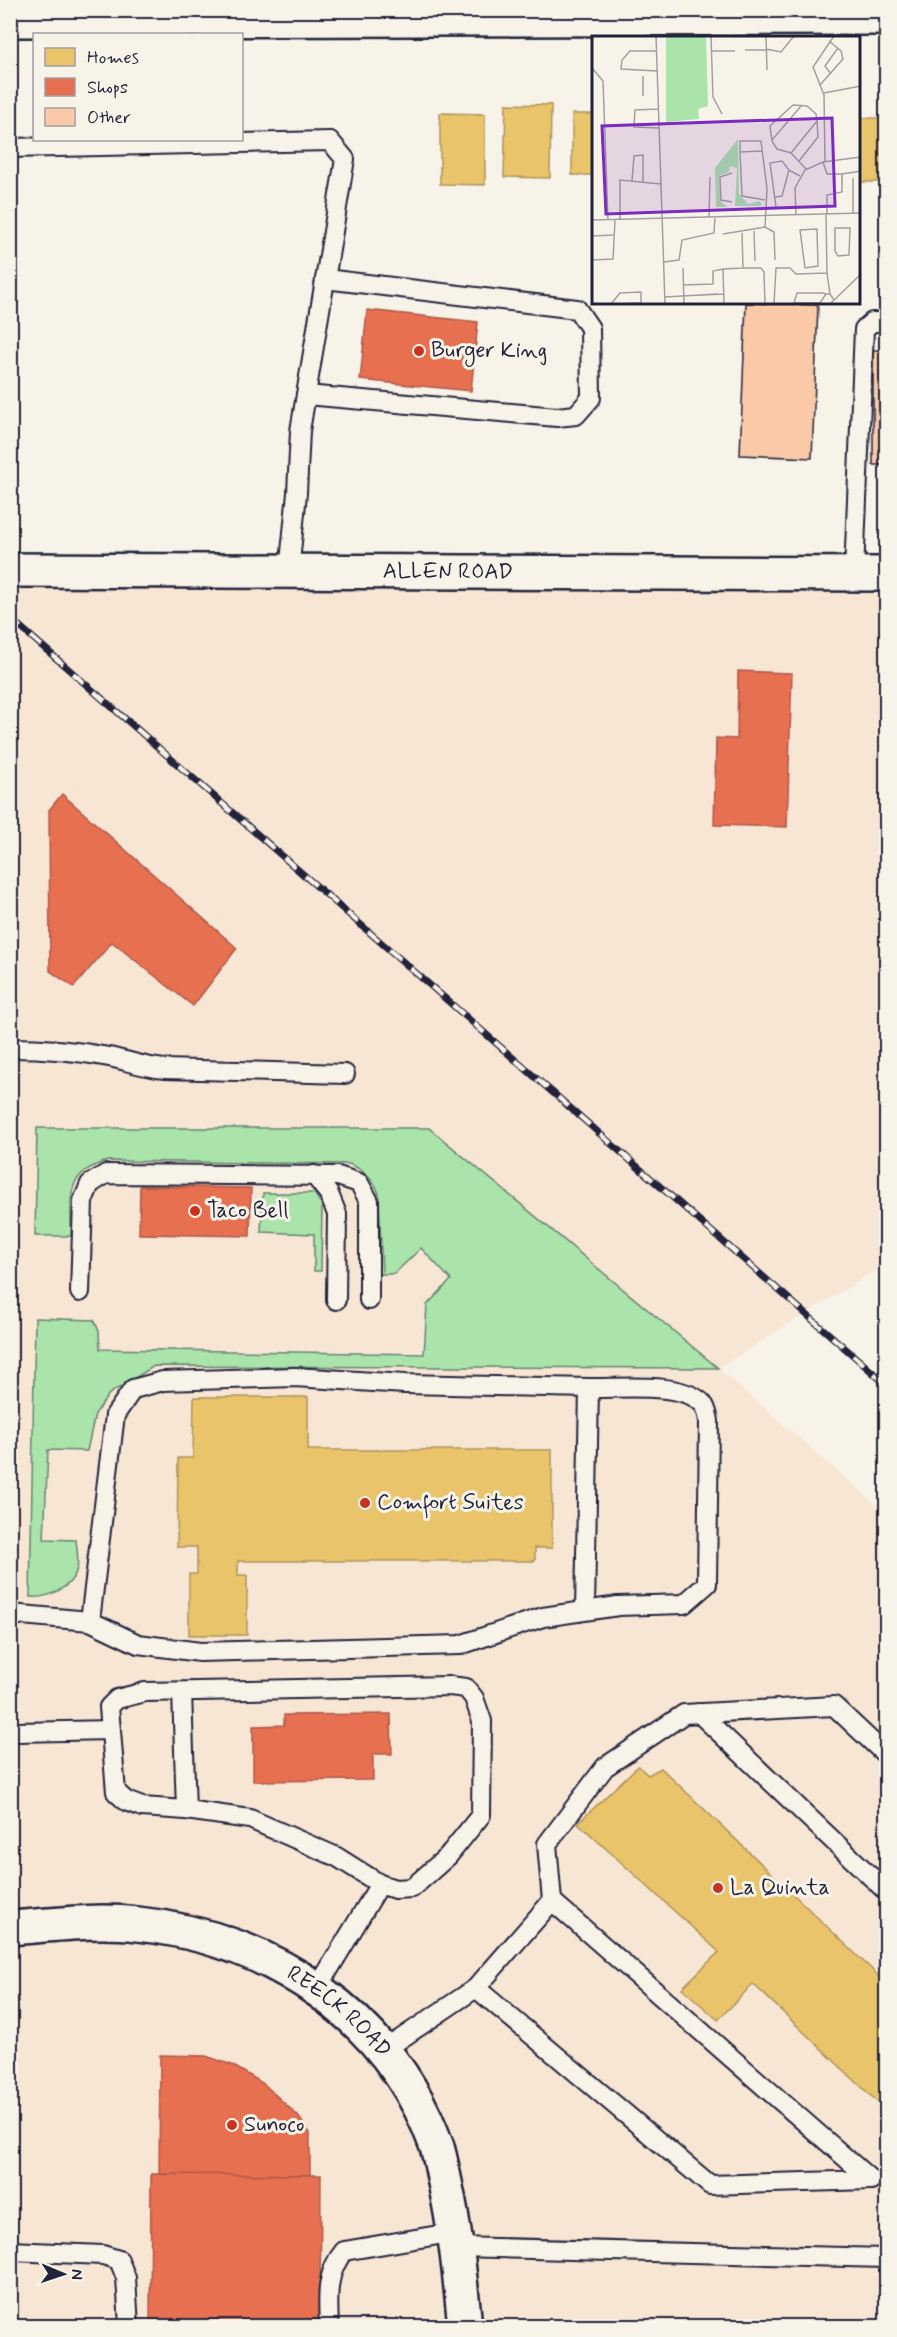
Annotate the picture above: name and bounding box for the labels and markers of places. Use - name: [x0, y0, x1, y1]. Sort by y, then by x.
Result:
- place label: Burger King: [431, 337, 547, 368]
- marker: Burger King: [412, 344, 426, 358]
- place label: Taco Bell: [207, 1197, 289, 1225]
- marker: Taco Bell: [188, 1204, 202, 1218]
- place label: Comfort Suites: [377, 1489, 524, 1519]
- marker: Comfort Suites: [358, 1496, 372, 1510]
- place label: La Quinta: [730, 1874, 830, 1902]
- marker: La Quinta: [711, 1881, 725, 1895]
- place label: Sunoco: [244, 2111, 304, 2139]
- marker: Sunoco: [225, 2118, 239, 2132]

